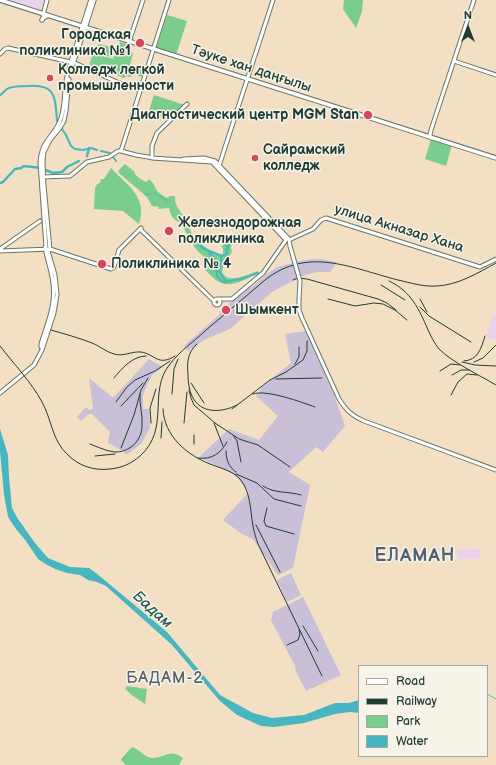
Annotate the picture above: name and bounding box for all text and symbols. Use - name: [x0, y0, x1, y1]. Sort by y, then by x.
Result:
- north arrow: [448, 8, 488, 48]
- text: N: [464, 9, 472, 22]
- place label: Городская поликлиника №1: [19, 27, 131, 60]
- marker: Городская поликлиника №1: [134, 37, 146, 49]
- street label: Тәуке хан даңғылы: [189, 42, 313, 96]
- place label: Колледж легкой промышленности: [58, 62, 174, 94]
- marker: Колледж легкой промышленности: [45, 73, 55, 83]
- place label: Диагностический центр MGM Stan: [130, 107, 359, 123]
- marker: Диагностический центр MGM Stan: [362, 109, 374, 121]
- place label: Сайрамский колледж: [263, 142, 345, 174]
- marker: Сайрамский колледж: [250, 153, 260, 163]
- street label: улица Акназар Хана: [332, 201, 466, 257]
- place label: Железнодорожная поликлиника: [178, 215, 301, 248]
- marker: Железнодорожная поликлиника: [163, 225, 175, 237]
- place label: Поликлиника № 4: [111, 256, 231, 272]
- marker: Поликлиника № 4: [96, 258, 108, 270]
- place label: Шымкент: [235, 302, 299, 318]
- marker: Шымкент: [220, 304, 232, 316]
- district label: ЕЛАМАН: [375, 545, 455, 567]
- water label: Бадам: [128, 588, 176, 632]
- legend: [358, 665, 488, 757]
- district label: БАДАМ-2: [126, 669, 204, 689]
- text: Road: [396, 674, 425, 689]
- text: Railway: [396, 694, 437, 709]
- text: Park: [396, 714, 420, 729]
- text: Water: [396, 734, 428, 749]

